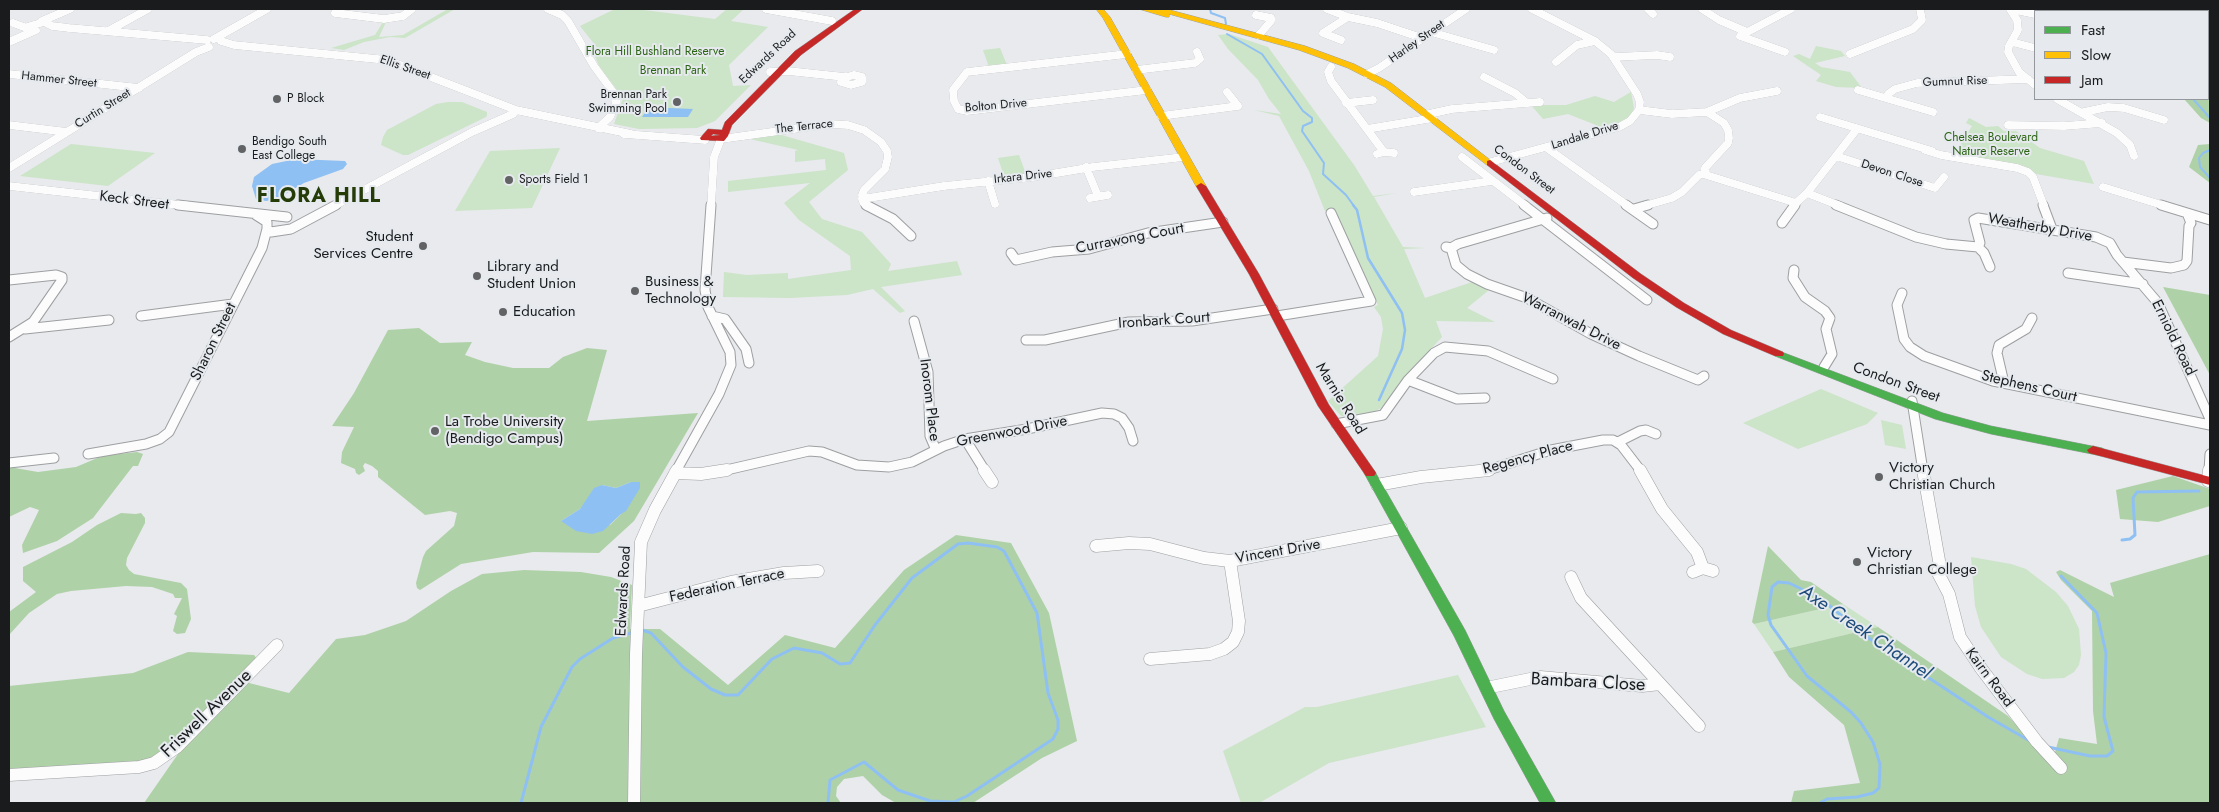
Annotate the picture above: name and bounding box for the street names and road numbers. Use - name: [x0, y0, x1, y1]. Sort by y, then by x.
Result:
- street label: Harley Street: [1386, 18, 1448, 66]
- street label: Edwards Road: [737, 27, 799, 87]
- street label: Ellis Street: [378, 53, 432, 83]
- street label: Hammer Street: [21, 69, 97, 91]
- street label: Gumnut Rise: [1922, 74, 1988, 90]
- street label: Curtin Street: [72, 86, 134, 132]
- street label: Bolton Drive: [964, 96, 1028, 116]
- street label: The Terrace: [774, 117, 834, 137]
- street label: Landale Drive: [1550, 119, 1620, 153]
- street label: Condon Street: [1491, 142, 1557, 198]
- street label: Devon Close: [1859, 157, 1925, 191]
- street label: Irkara Drive: [993, 167, 1053, 187]
- street label: Keck Street: [98, 188, 170, 214]
- street label: Weatherby Drive: [1986, 210, 2094, 246]
- street label: Currawong Court: [1074, 220, 1186, 258]
- street label: Warranwah Drive: [1518, 289, 1624, 355]
- street label: Erniold Road: [2147, 297, 2199, 379]
- street label: Sharon Street: [187, 300, 241, 384]
- street label: Ironbark Court: [1118, 309, 1210, 333]
- street label: Inorom Place: [915, 358, 943, 442]
- street label: Condon Street: [1850, 359, 1942, 407]
- street label: Marnie Road: [1311, 360, 1369, 438]
- street label: Stephens Court: [1980, 367, 2078, 407]
- street label: Greenwood Drive: [955, 412, 1069, 452]
- street label: Regency Place: [1481, 437, 1575, 479]
- street label: Vincent Drive: [1234, 536, 1322, 568]
- street label: Edwards Road: [613, 545, 635, 637]
- street label: Federation Terrace: [668, 565, 786, 607]
- street label: Kairn Road: [1961, 645, 2017, 711]
- street label: Friswell Avenue: [157, 665, 257, 763]
- street label: Bambara Close: [1530, 669, 1646, 697]

